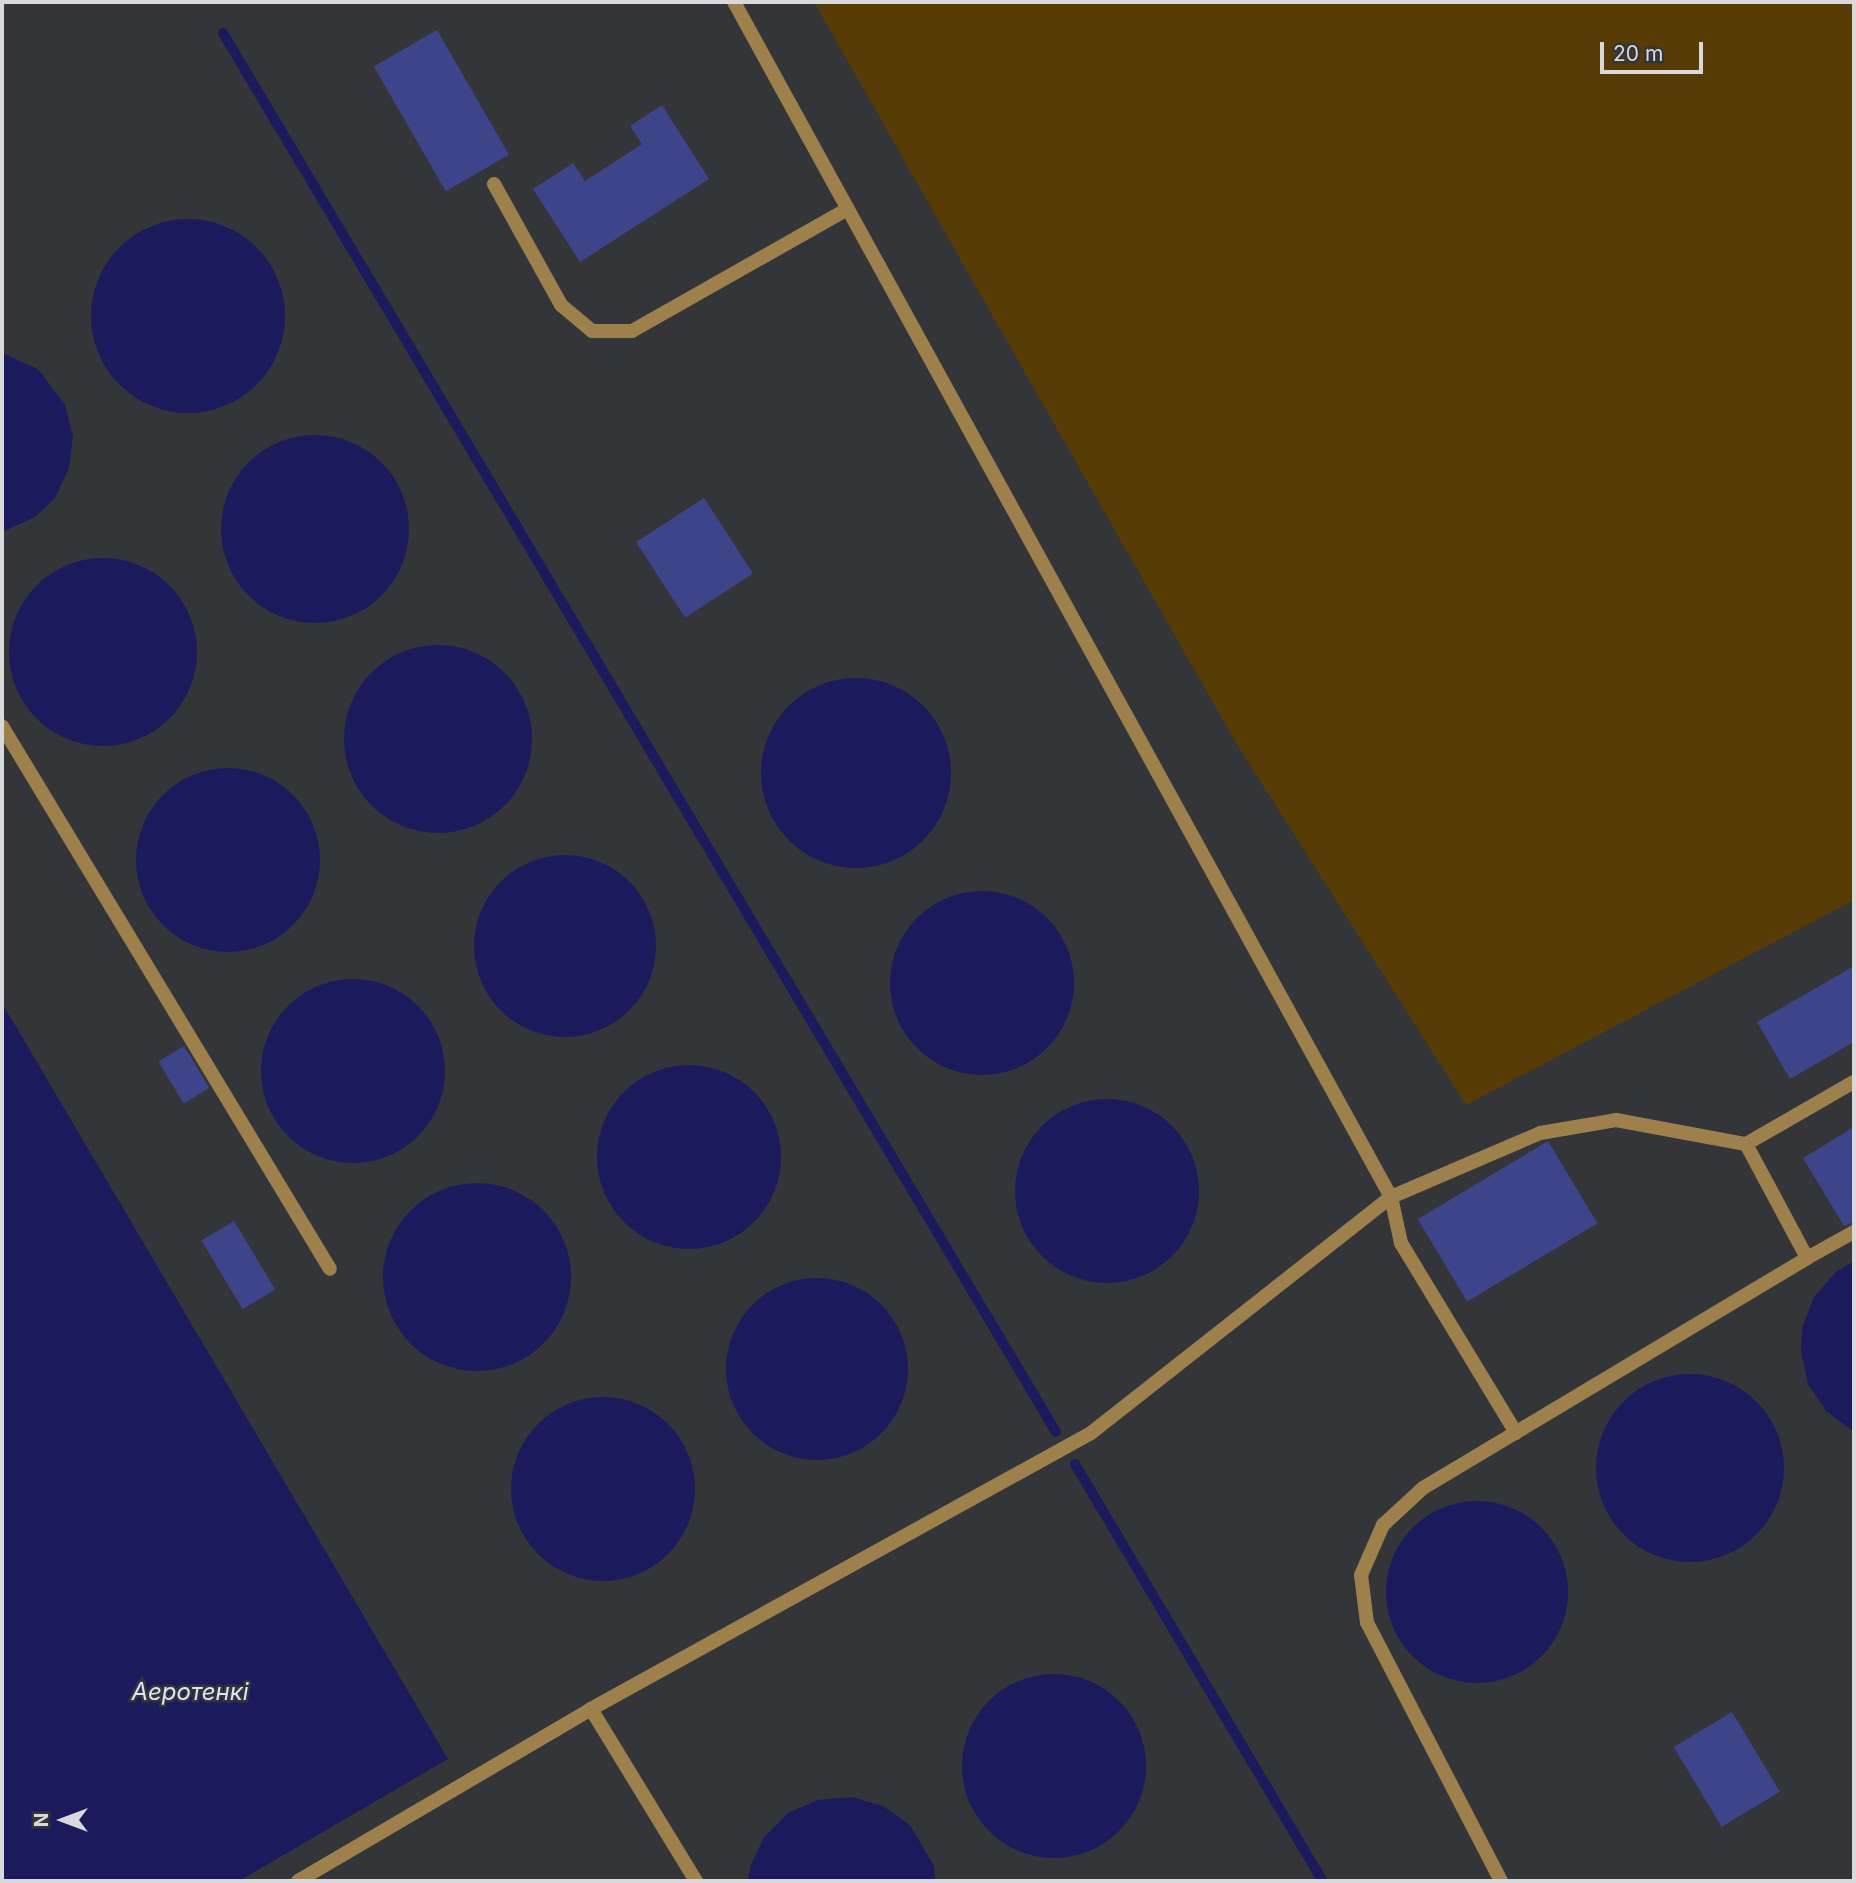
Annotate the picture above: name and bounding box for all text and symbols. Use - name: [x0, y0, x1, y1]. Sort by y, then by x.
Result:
- scale bar: [1604, 28, 1707, 72]
- text: 20 m: [1613, 41, 1663, 66]
- water label: Аеротенкі: [131, 1678, 249, 1706]
- north arrow: [28, 1785, 98, 1855]
- text: N: [30, 1813, 53, 1827]

